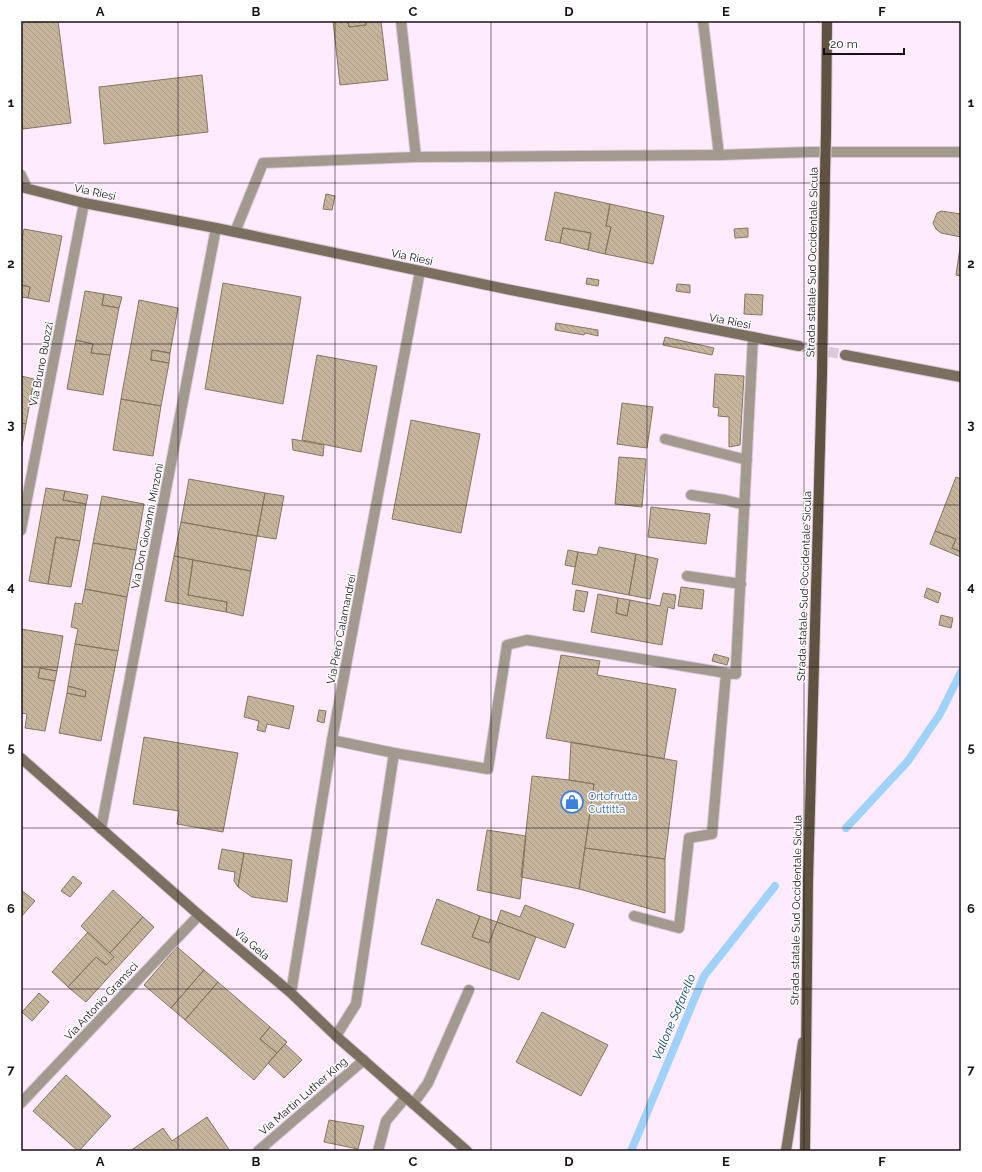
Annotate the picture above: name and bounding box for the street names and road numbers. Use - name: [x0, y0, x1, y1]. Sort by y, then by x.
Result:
- street label: Strada statale Sud Occidentale Sicula: [804, 167, 821, 357]
- street label: Via Riesi: [73, 182, 117, 203]
- street label: Via Riesi: [390, 247, 434, 268]
- street label: Via Riesi: [708, 311, 752, 332]
- street label: Via Bruno Buozzi: [27, 321, 56, 407]
- street label: Via Don Giovanni Minzoni: [129, 462, 166, 590]
- street label: Strada statale Sud Occidentale Sicula: [795, 491, 814, 681]
- street label: Via Piero Calamandrei: [324, 573, 359, 685]
- street label: Strada statale Sud Occidentale Sicula: [788, 815, 805, 1005]
- street label: Via Gela: [231, 926, 272, 963]
- street label: Via Antonio Gramsci: [62, 960, 141, 1043]
- street label: Via Martin Luther King: [257, 1055, 350, 1138]

